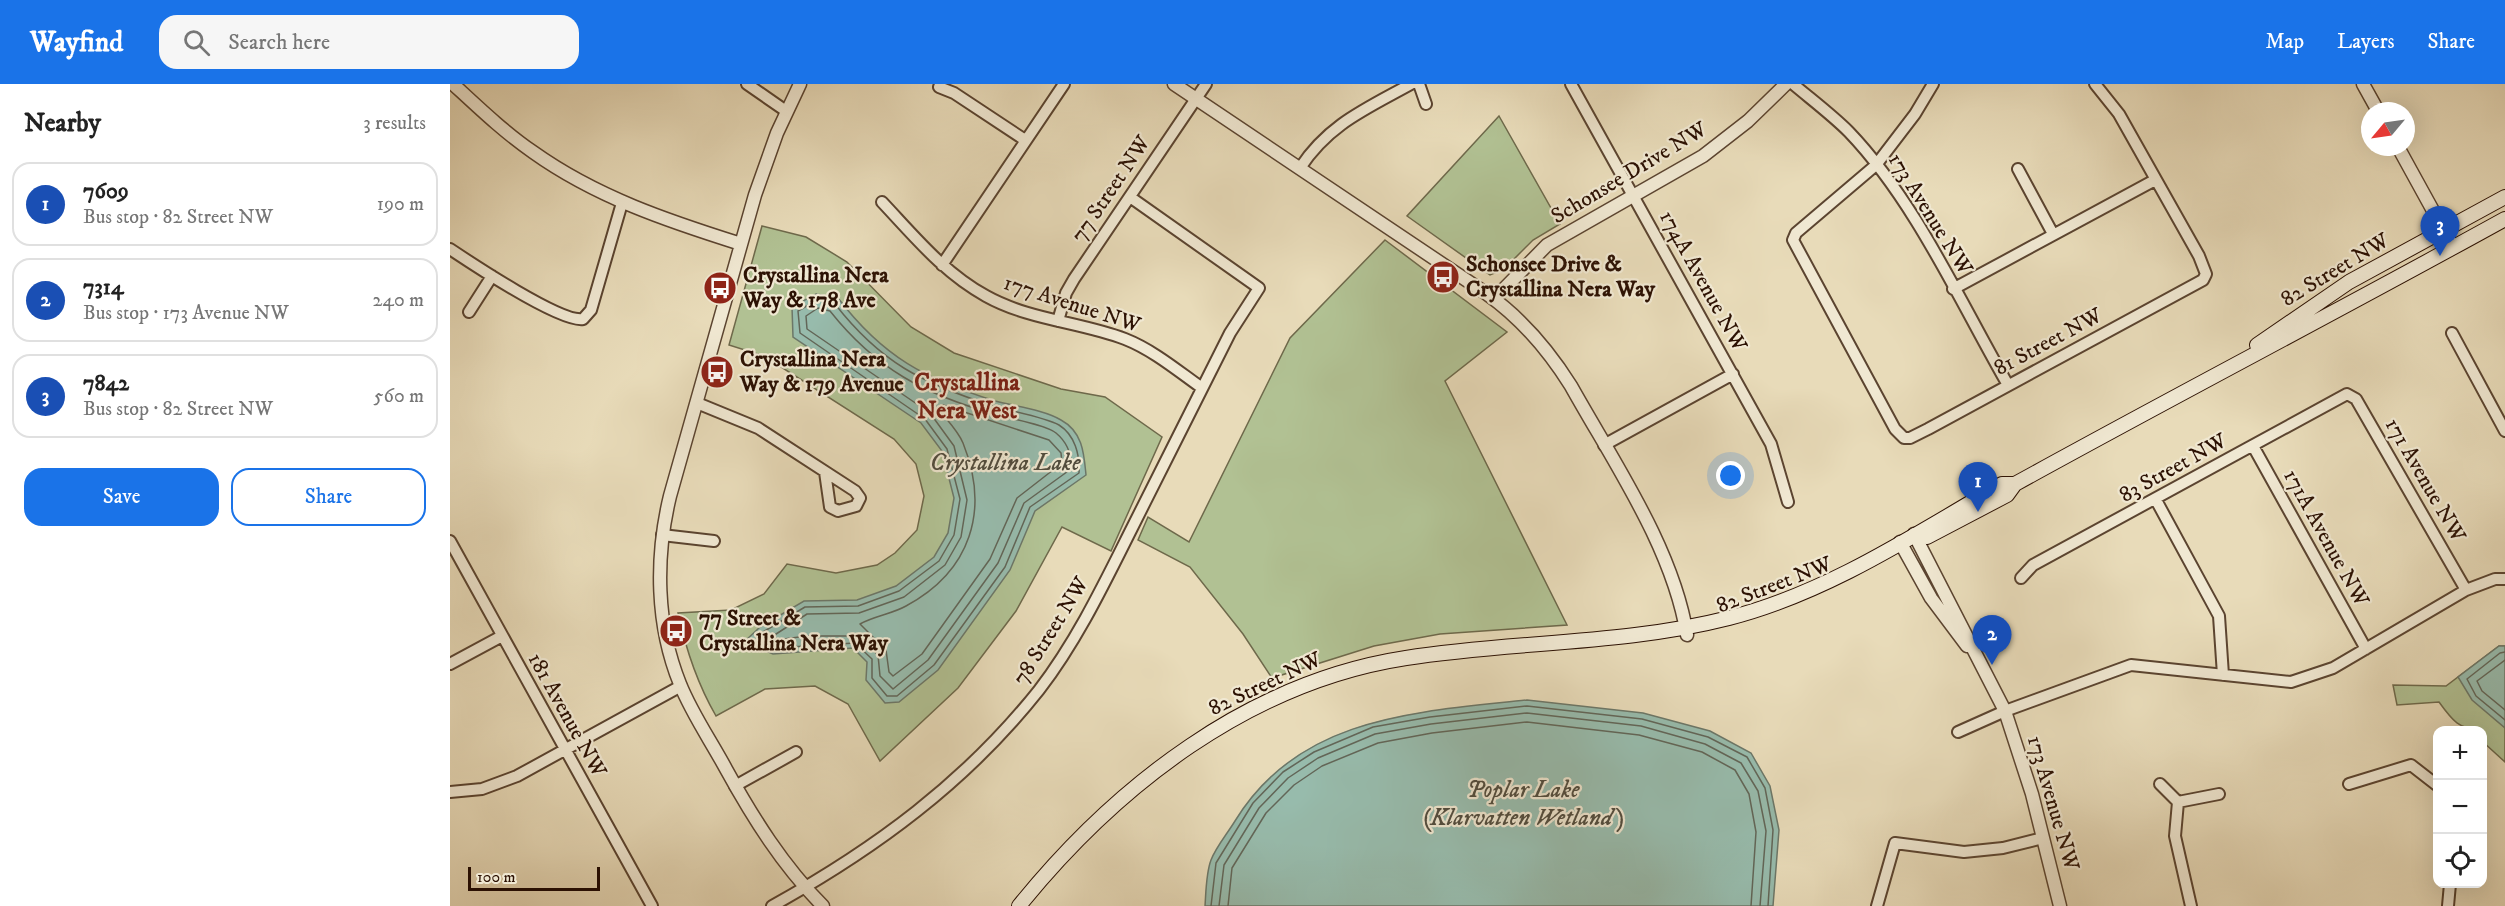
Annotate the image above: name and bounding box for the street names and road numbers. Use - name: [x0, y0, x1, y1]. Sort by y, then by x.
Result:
- street label: Schonsee Drive NW: [1546, 115, 1712, 230]
- street label: 77 Street NW: [1065, 130, 1157, 247]
- street label: 173 Avenue NW: [1882, 148, 1979, 281]
- street label: 174A Avenue NW: [1653, 206, 1753, 357]
- street label: 82 Street NW: [2276, 227, 2395, 313]
- street label: 177 Avenue NW: [1000, 269, 1145, 339]
- street label: 81 Street NW: [1989, 302, 2108, 382]
- street label: 171 Avenue NW: [2379, 413, 2472, 548]
- street label: 83 Street NW: [2114, 427, 2232, 509]
- street label: 171A Avenue NW: [2277, 465, 2375, 612]
- street label: 82 Street NW: [1712, 550, 1836, 619]
- street label: 78 Street NW: [1007, 571, 1095, 690]
- street label: 82 Street NW: [1204, 646, 1327, 722]
- street label: 181 Avenue NW: [522, 648, 613, 783]
- street label: 173 Avenue NW: [2021, 733, 2085, 874]

